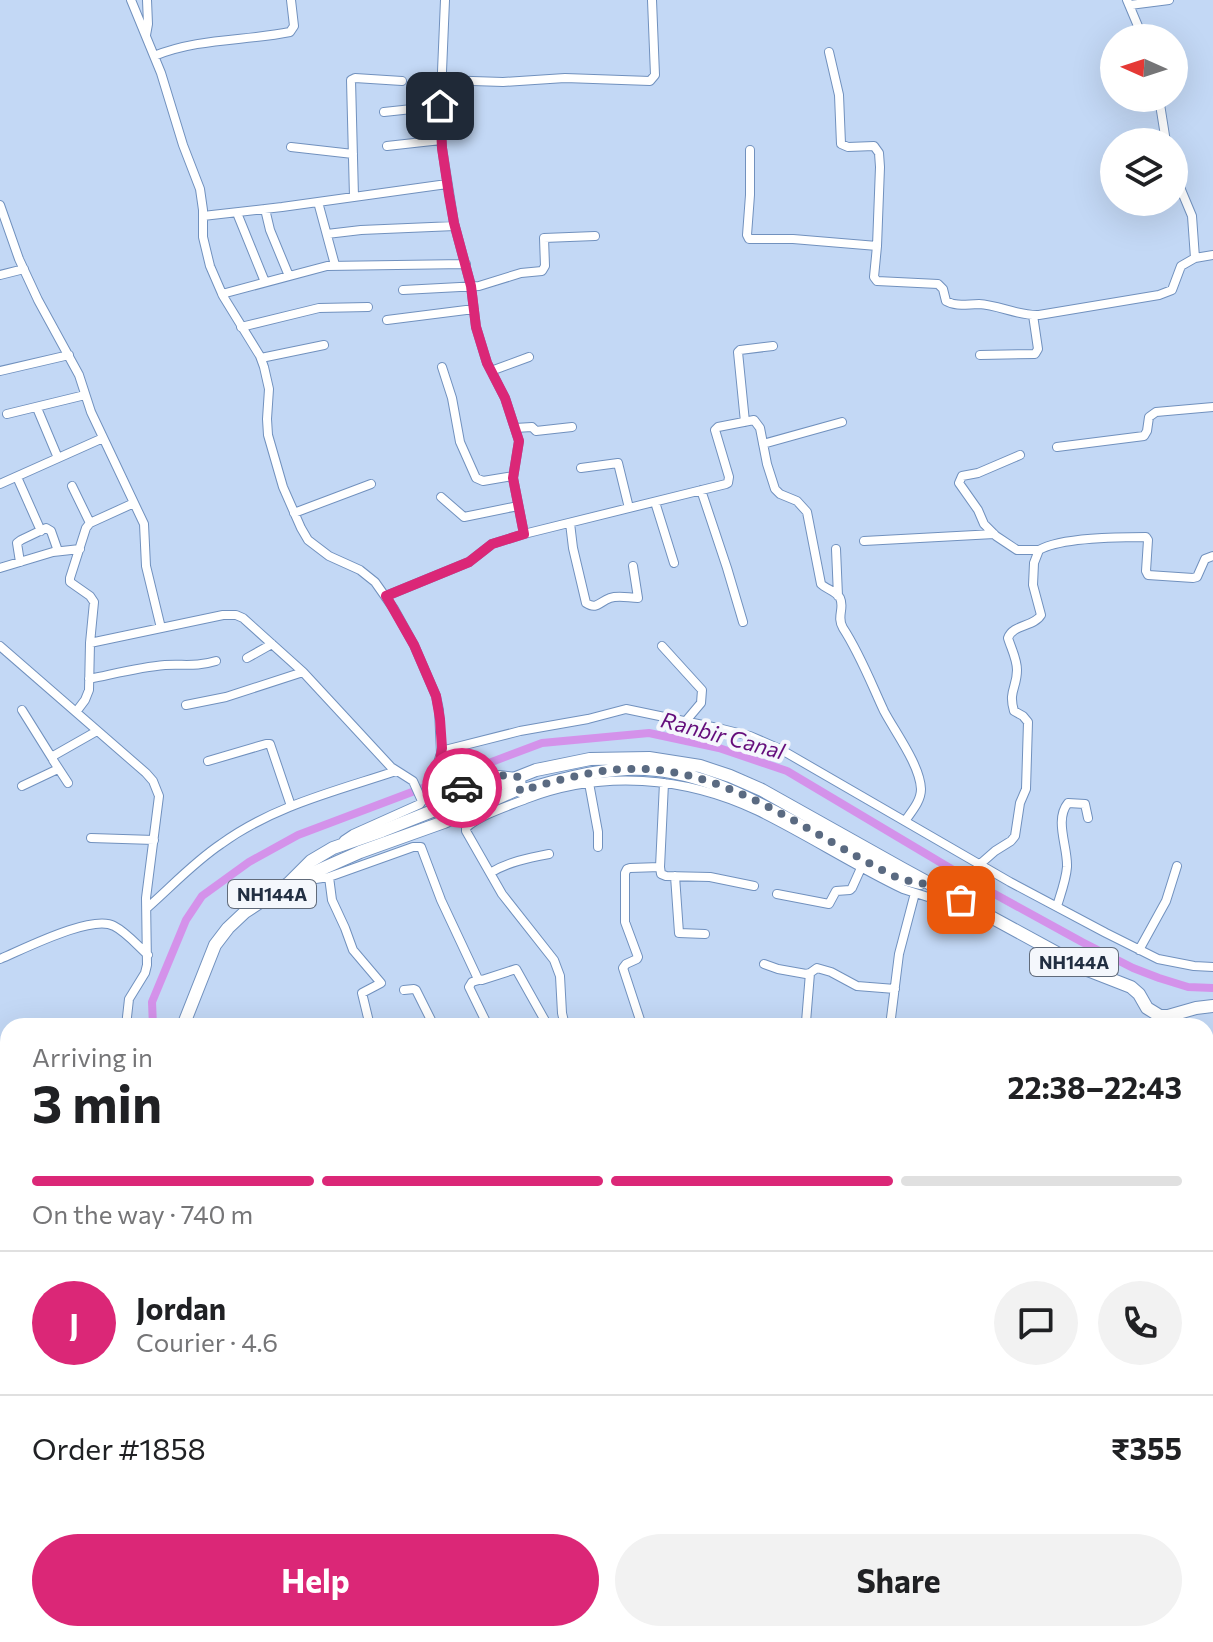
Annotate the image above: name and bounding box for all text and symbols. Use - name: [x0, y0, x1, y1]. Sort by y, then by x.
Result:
- north arrow: [1100, 24, 1188, 112]
- map controls: [1100, 24, 1188, 216]
- pin: [406, 72, 474, 140]
- icon: home: [418, 84, 462, 128]
- button: layers: [1100, 128, 1188, 216]
- water label: Ranbir Canal: [658, 706, 788, 765]
- courier: [422, 748, 502, 828]
- icon: car: [440, 766, 484, 810]
- pin: [927, 866, 995, 934]
- icon: bag: [939, 878, 983, 922]
- road number: NH144A: [228, 880, 316, 908]
- road number: NH144A: [1030, 948, 1118, 976]
- text: Arriving in: [32, 1041, 153, 1072]
- text: 22:38–22:43: [1008, 1068, 1182, 1105]
- text: 3 min: [32, 1070, 162, 1134]
- text: On the way · 740 m: [32, 1198, 253, 1229]
- button: chat: [994, 1281, 1078, 1365]
- button: phone: [1098, 1281, 1182, 1365]
- text: Jordan: [136, 1289, 226, 1326]
- text: J: [69, 1305, 79, 1342]
- text: Courier · 4.6: [136, 1326, 278, 1357]
- text: Order #1858: [32, 1429, 206, 1466]
- text: ₹355: [1111, 1429, 1182, 1466]
- button: Help: [32, 1534, 599, 1626]
- button: Share: [615, 1534, 1182, 1626]

